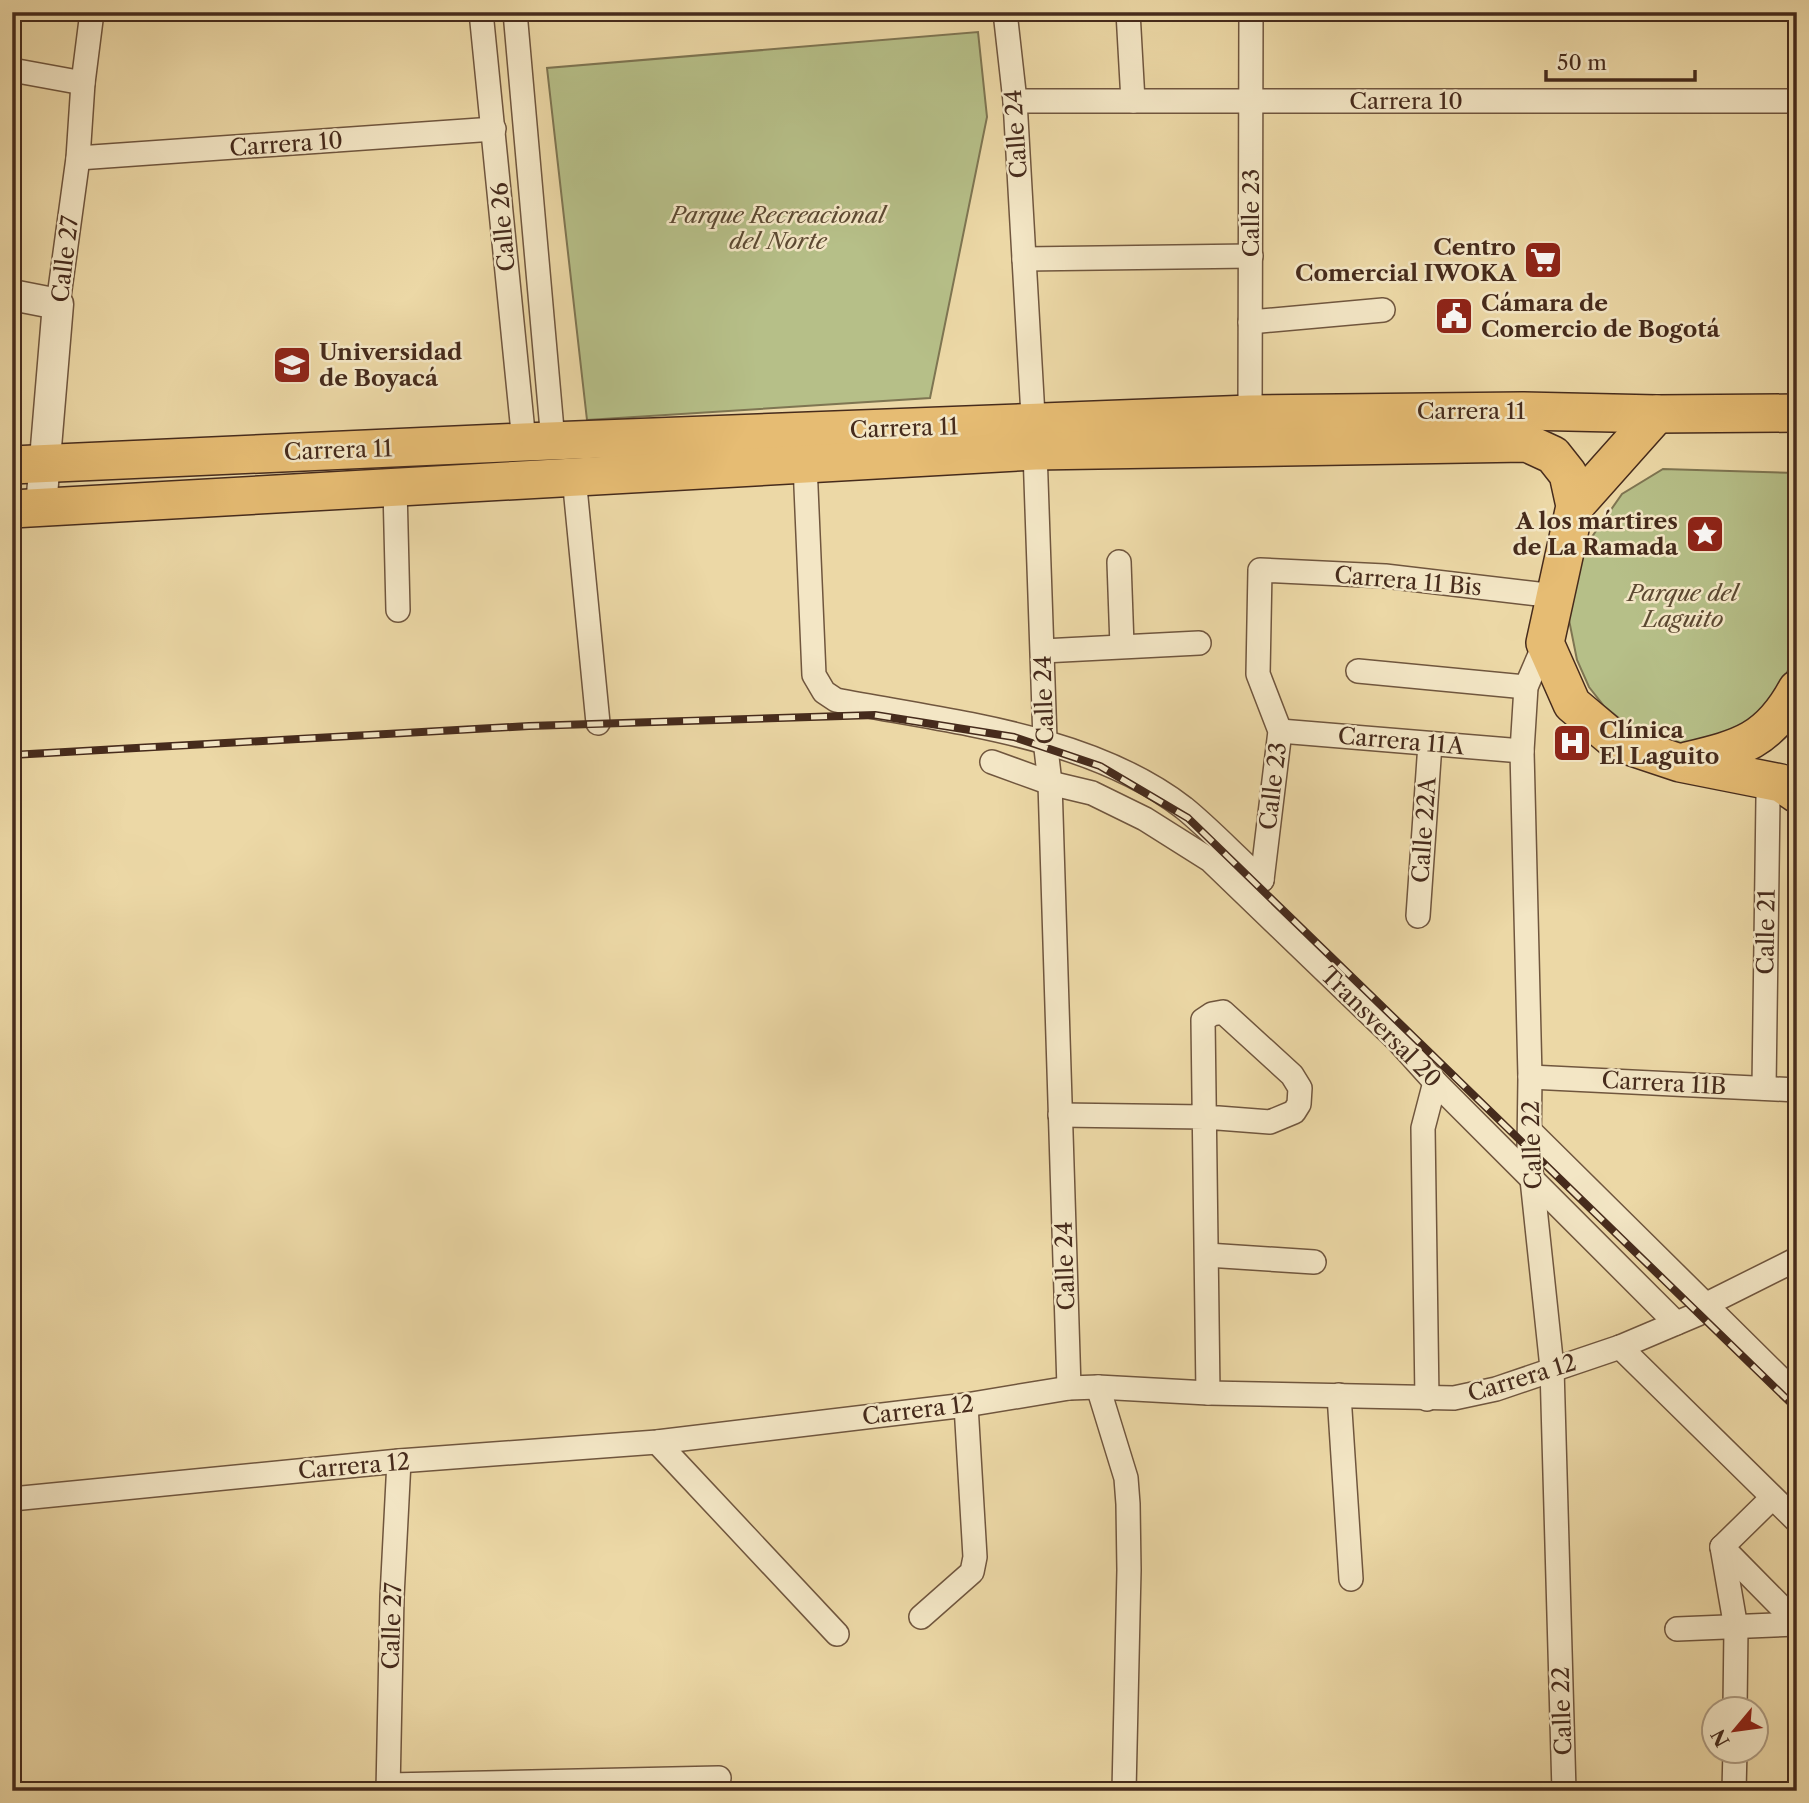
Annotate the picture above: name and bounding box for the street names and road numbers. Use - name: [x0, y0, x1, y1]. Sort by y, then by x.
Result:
- street label: Carrera 10: [1349, 87, 1463, 115]
- street label: Calle 24: [999, 89, 1033, 179]
- street label: Carrera 10: [228, 126, 344, 162]
- street label: Calle 23: [1237, 169, 1265, 257]
- street label: Calle 26: [485, 181, 521, 273]
- street label: Calle 27: [46, 213, 84, 304]
- street label: Carrera 11: [1417, 397, 1526, 425]
- street label: Carrera 11: [849, 412, 959, 444]
- street label: Carrera 11: [283, 434, 393, 466]
- street label: Carrera 11 Bis: [1333, 561, 1483, 601]
- street label: Calle 24: [1028, 655, 1060, 745]
- street label: Carrera 11A: [1337, 722, 1466, 761]
- street label: Calle 23: [1254, 740, 1292, 832]
- street label: Calle 22A: [1406, 775, 1442, 884]
- street label: Calle 21: [1751, 889, 1781, 975]
- street label: Transversal 20: [1315, 961, 1447, 1093]
- street label: Carrera 11B: [1601, 1066, 1727, 1100]
- street label: Calle 22: [1516, 1100, 1548, 1190]
- street label: Calle 24: [1049, 1221, 1081, 1311]
- street label: Carrera 12: [1464, 1348, 1580, 1408]
- street label: Carrera 12: [861, 1389, 975, 1431]
- street label: Carrera 12: [297, 1447, 411, 1485]
- street label: Calle 27: [376, 1581, 408, 1670]
- street label: Calle 22: [1546, 1666, 1578, 1756]

